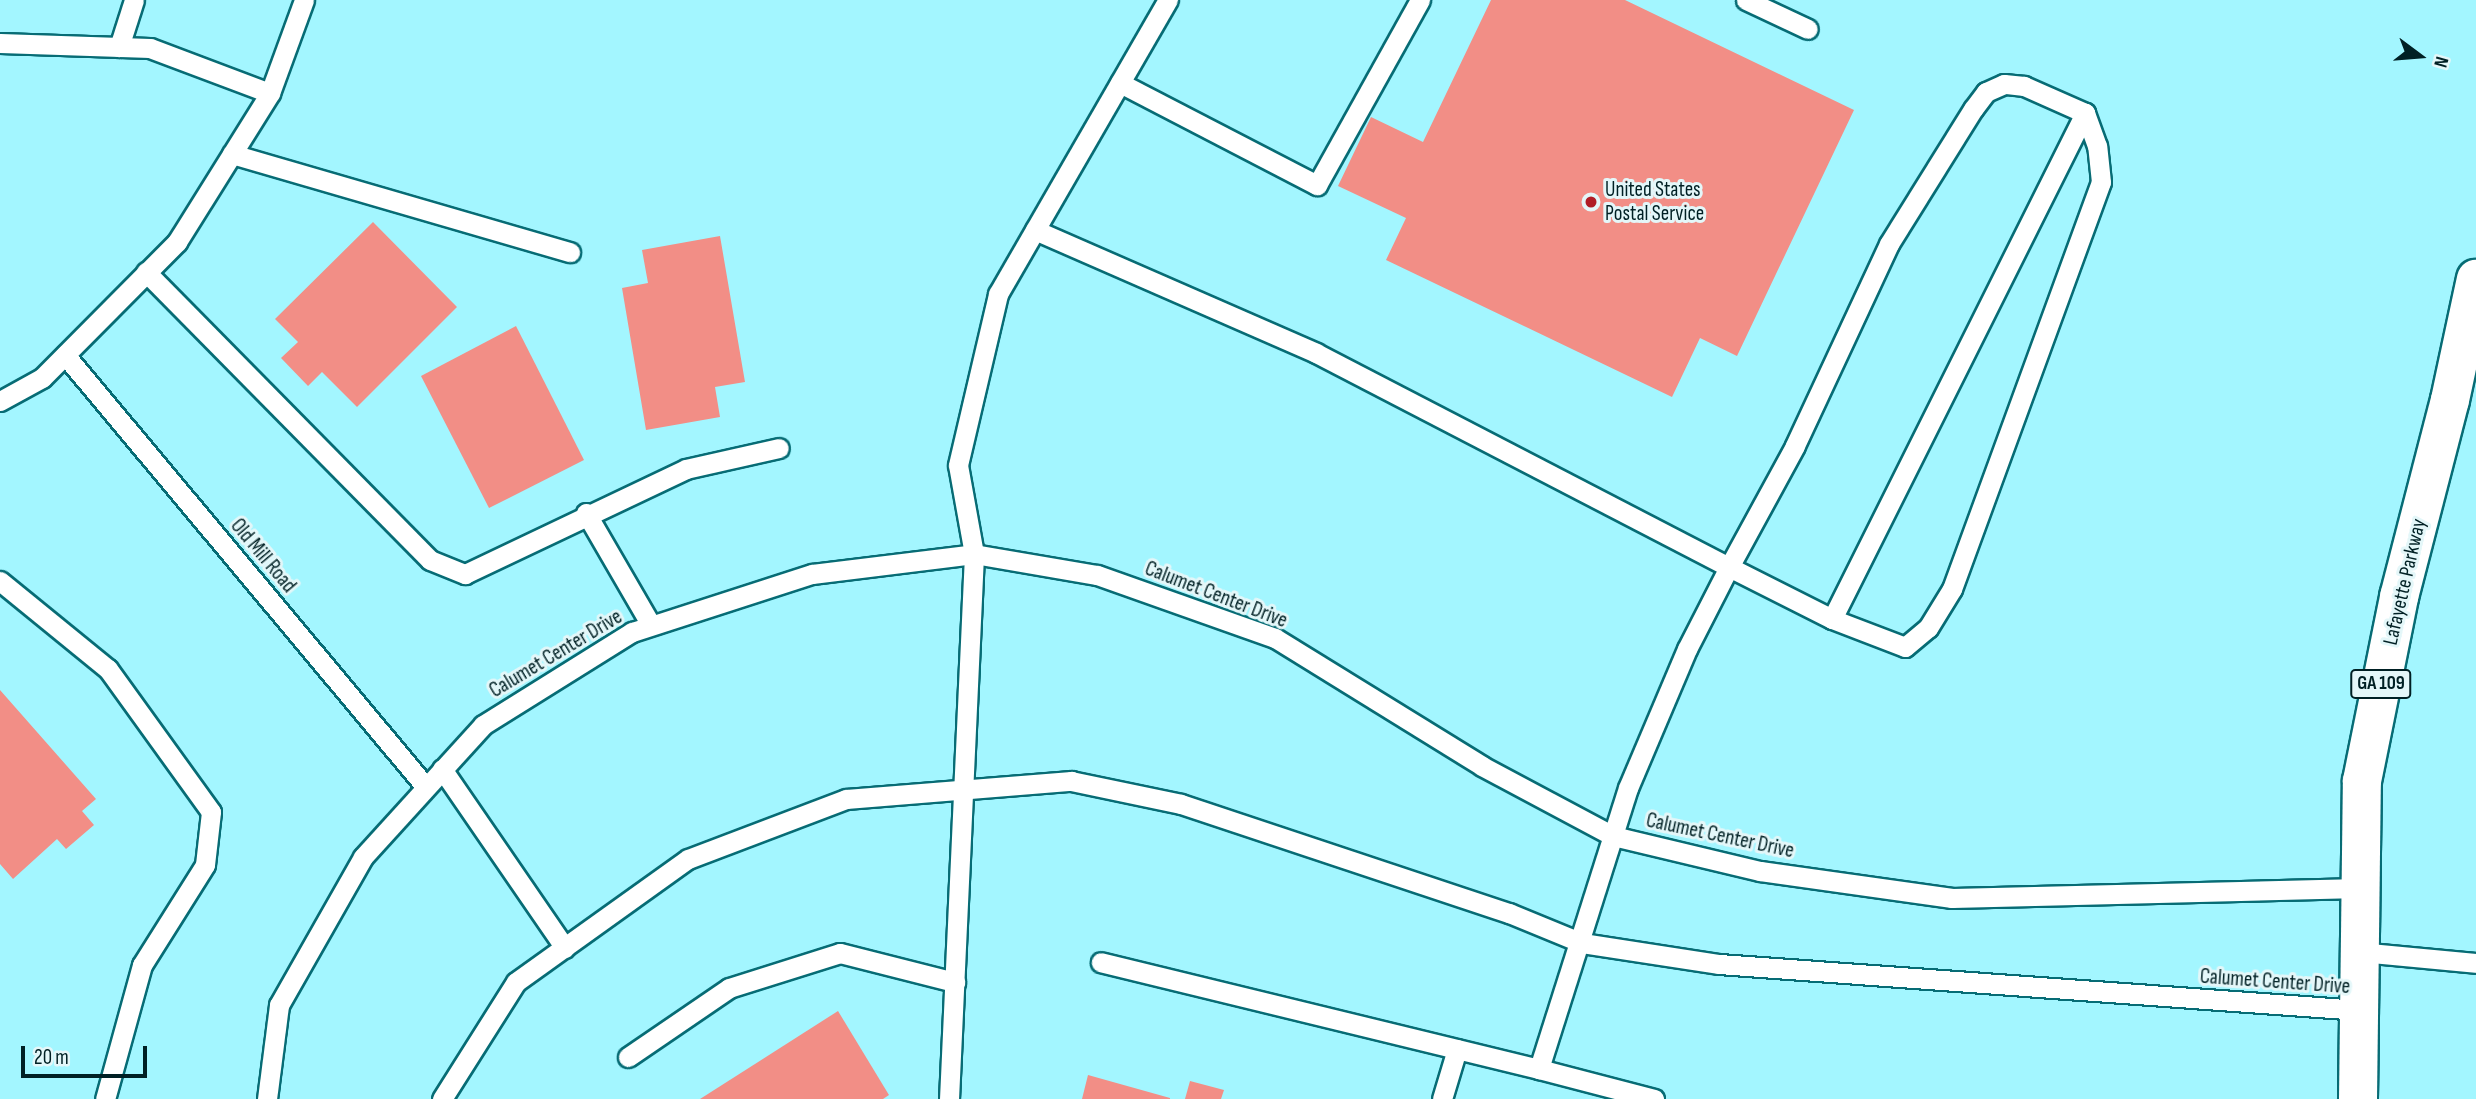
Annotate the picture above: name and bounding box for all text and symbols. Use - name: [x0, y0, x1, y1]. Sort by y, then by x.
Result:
- north arrow: [2385, 21, 2455, 91]
- text: N: [2428, 54, 2453, 70]
- place label: United States Postal Service: [1605, 177, 1704, 227]
- marker: United States Postal Service: [1583, 194, 1599, 210]
- street label: Old Mill Road: [225, 514, 301, 598]
- street label: Lafayette Parkway: [2378, 516, 2432, 648]
- street label: Calumet Center Drive: [1141, 556, 1291, 634]
- street label: Calumet Center Drive: [485, 604, 627, 704]
- road number: GA 109: [2350, 668, 2412, 699]
- street label: Calumet Center Drive: [1644, 808, 1796, 864]
- street label: Calumet Center Drive: [2199, 964, 2351, 1000]
- scale bar: [24, 1032, 150, 1076]
- text: 20 m: [34, 1045, 69, 1070]

